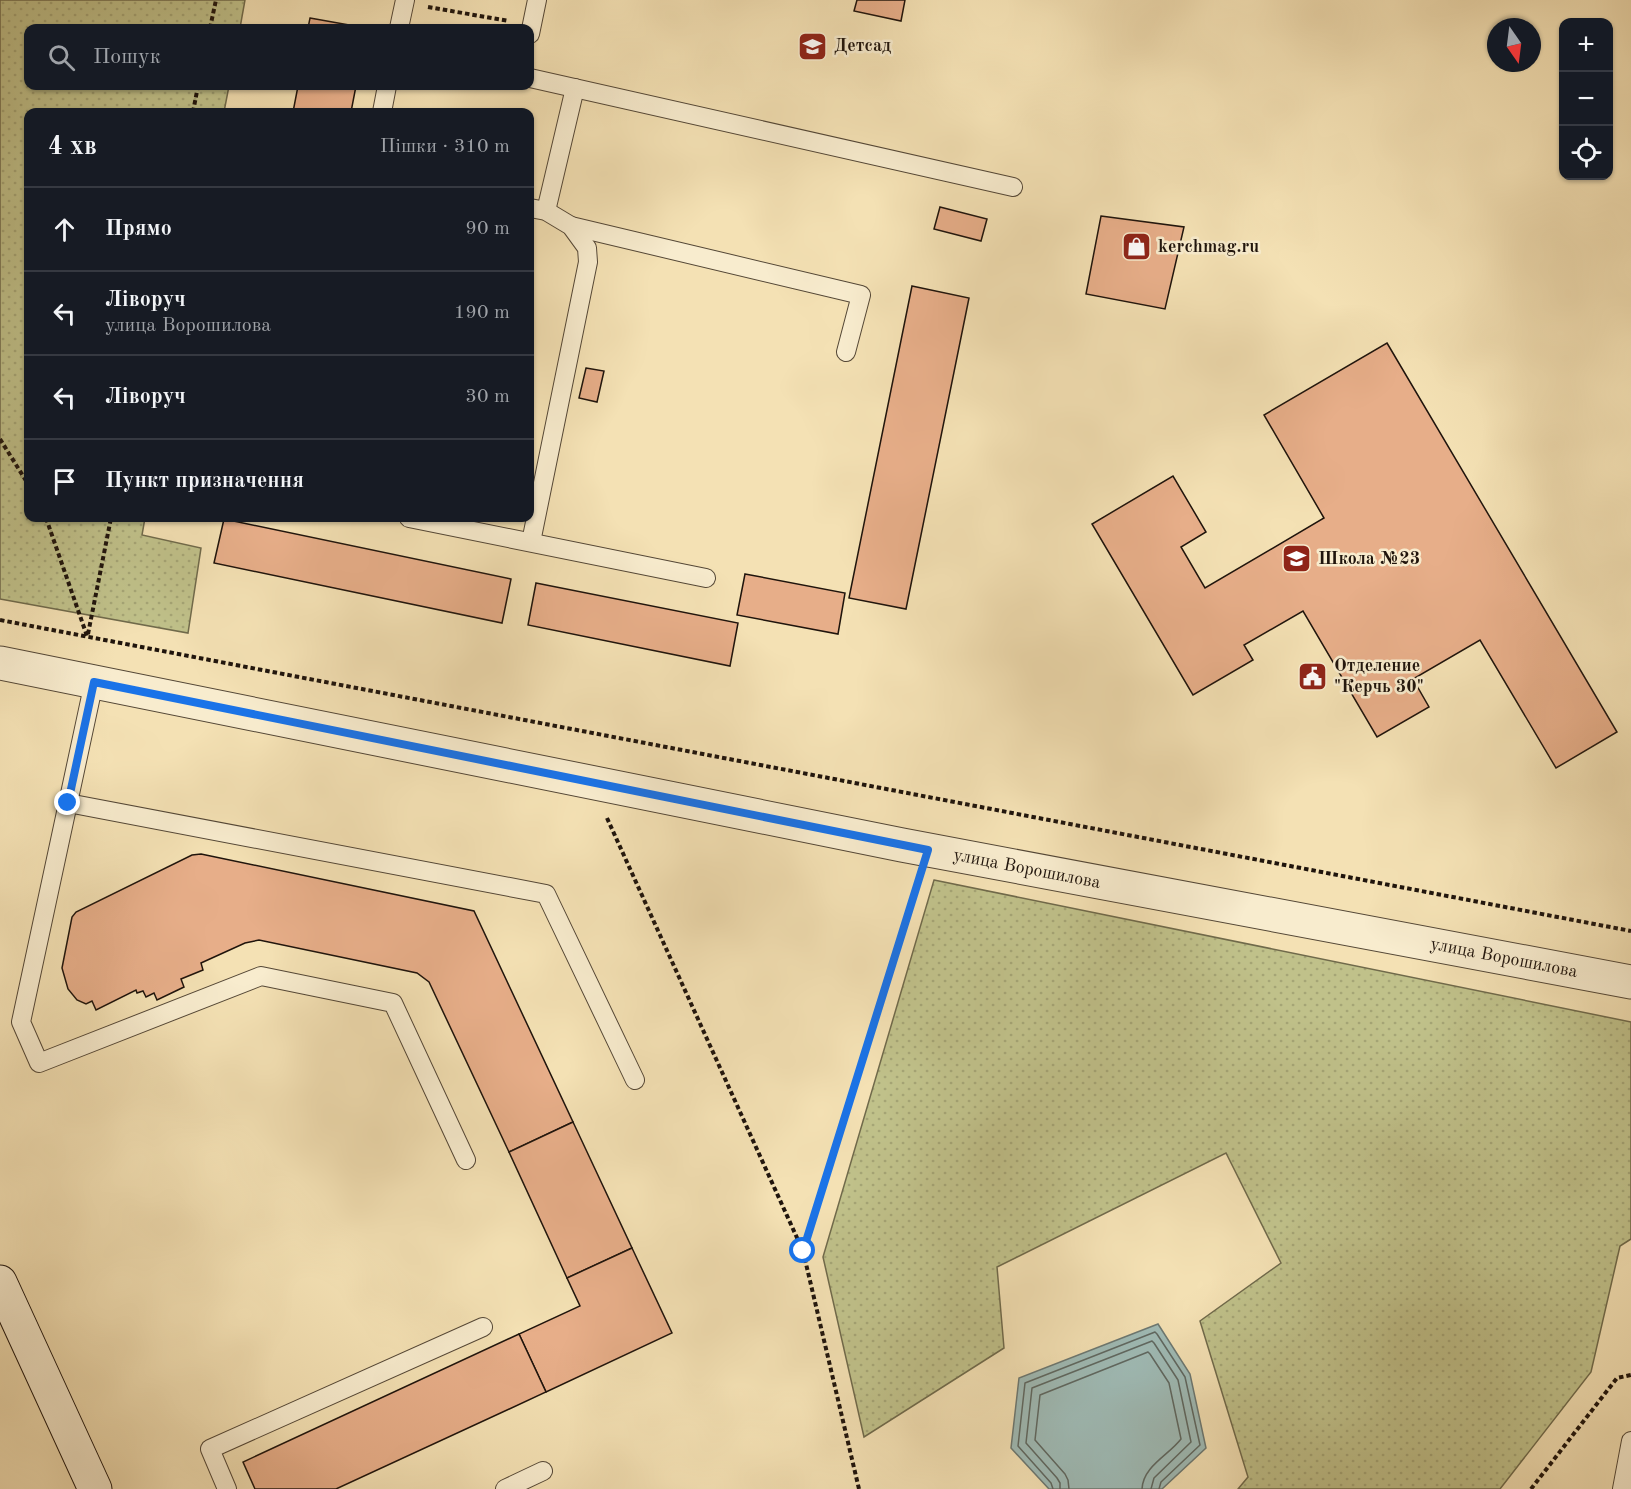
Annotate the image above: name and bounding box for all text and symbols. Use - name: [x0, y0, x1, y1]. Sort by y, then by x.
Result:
- north arrow: [1487, 18, 1541, 72]
- map controls: [1559, 18, 1613, 180]
- button: +: [1559, 18, 1613, 72]
- search box: [24, 24, 534, 90]
- school or university icon: Детсад: [797, 30, 829, 62]
- place label: Детсад: [834, 37, 891, 55]
- icon: search: [45, 41, 78, 74]
- text: Пошук: [93, 46, 161, 68]
- button: −: [1559, 72, 1613, 126]
- button: locate: [1559, 126, 1613, 180]
- text: 4 хв: [48, 134, 97, 160]
- text: Пішки · 310 m: [380, 137, 510, 157]
- icon: ahead: [48, 213, 81, 246]
- text: Прямо: [105, 218, 172, 240]
- text: 90 m: [465, 219, 510, 239]
- shop icon: kerchmag.ru: [1121, 231, 1153, 263]
- place label: kerchmag.ru: [1158, 238, 1259, 256]
- text: Ліворуч: [105, 289, 186, 311]
- icon: left: [48, 297, 81, 330]
- text: 190 m: [454, 303, 510, 323]
- text: улица Ворошилова: [105, 316, 271, 336]
- icon: left: [48, 381, 81, 414]
- text: Ліворуч: [105, 386, 186, 408]
- text: 30 m: [465, 387, 510, 407]
- icon: arrive: [48, 465, 81, 498]
- text: Пункт призначення: [105, 470, 304, 492]
- school or university icon: Школа №23: [1281, 543, 1313, 575]
- place label: Школа №23: [1318, 550, 1420, 568]
- place label: Отделение "Керчь 30": [1334, 657, 1424, 696]
- public building icon: Отделение "Керчь 30": [1297, 660, 1329, 692]
- route end: [54, 789, 80, 815]
- street label: улица Ворошилова: [952, 846, 1102, 892]
- street label: улица Ворошилова: [1429, 935, 1579, 981]
- route start: [789, 1237, 815, 1263]

